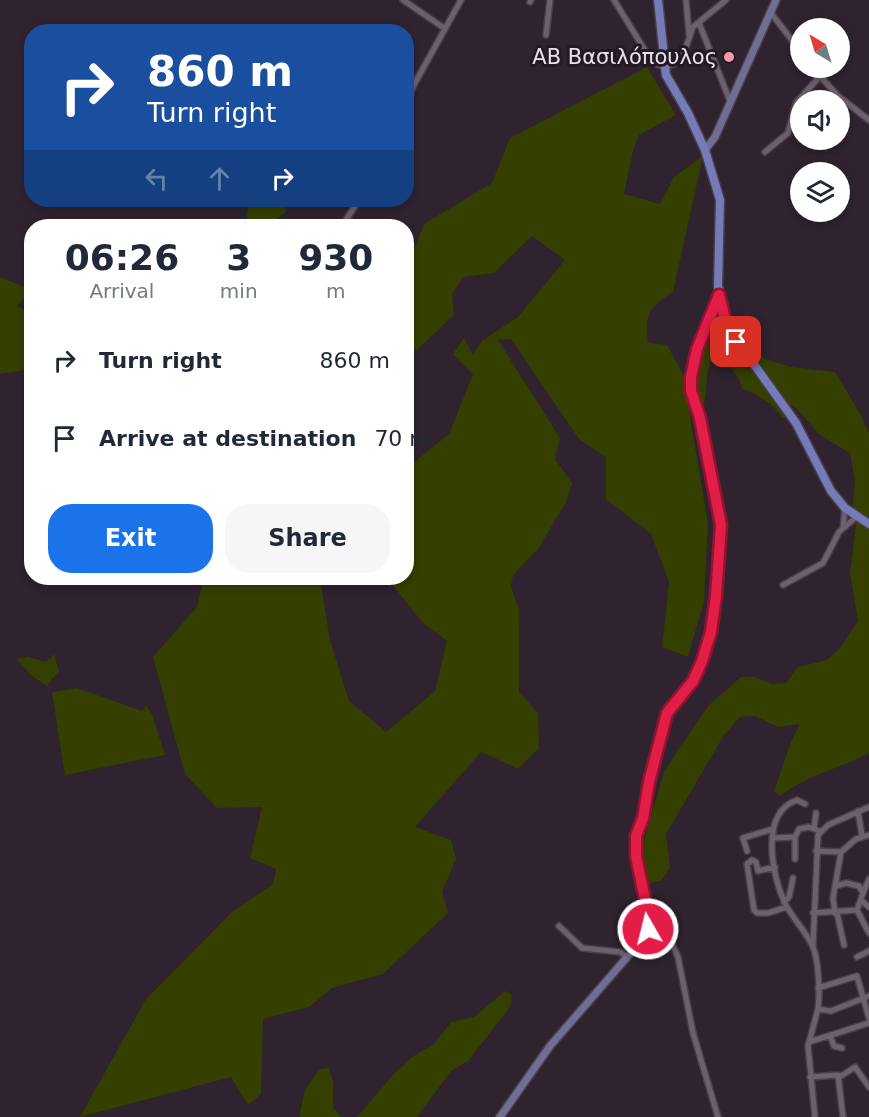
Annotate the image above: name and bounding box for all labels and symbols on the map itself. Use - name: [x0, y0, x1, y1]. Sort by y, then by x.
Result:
- north arrow: [790, 18, 850, 78]
- place label: ΑΒ Βασιλόπουλος: [532, 45, 717, 69]
- marker: ΑΒ Βασιλόπουλος: [722, 50, 736, 64]
- pin: [710, 316, 761, 367]
- position arrow: [616, 897, 680, 961]

